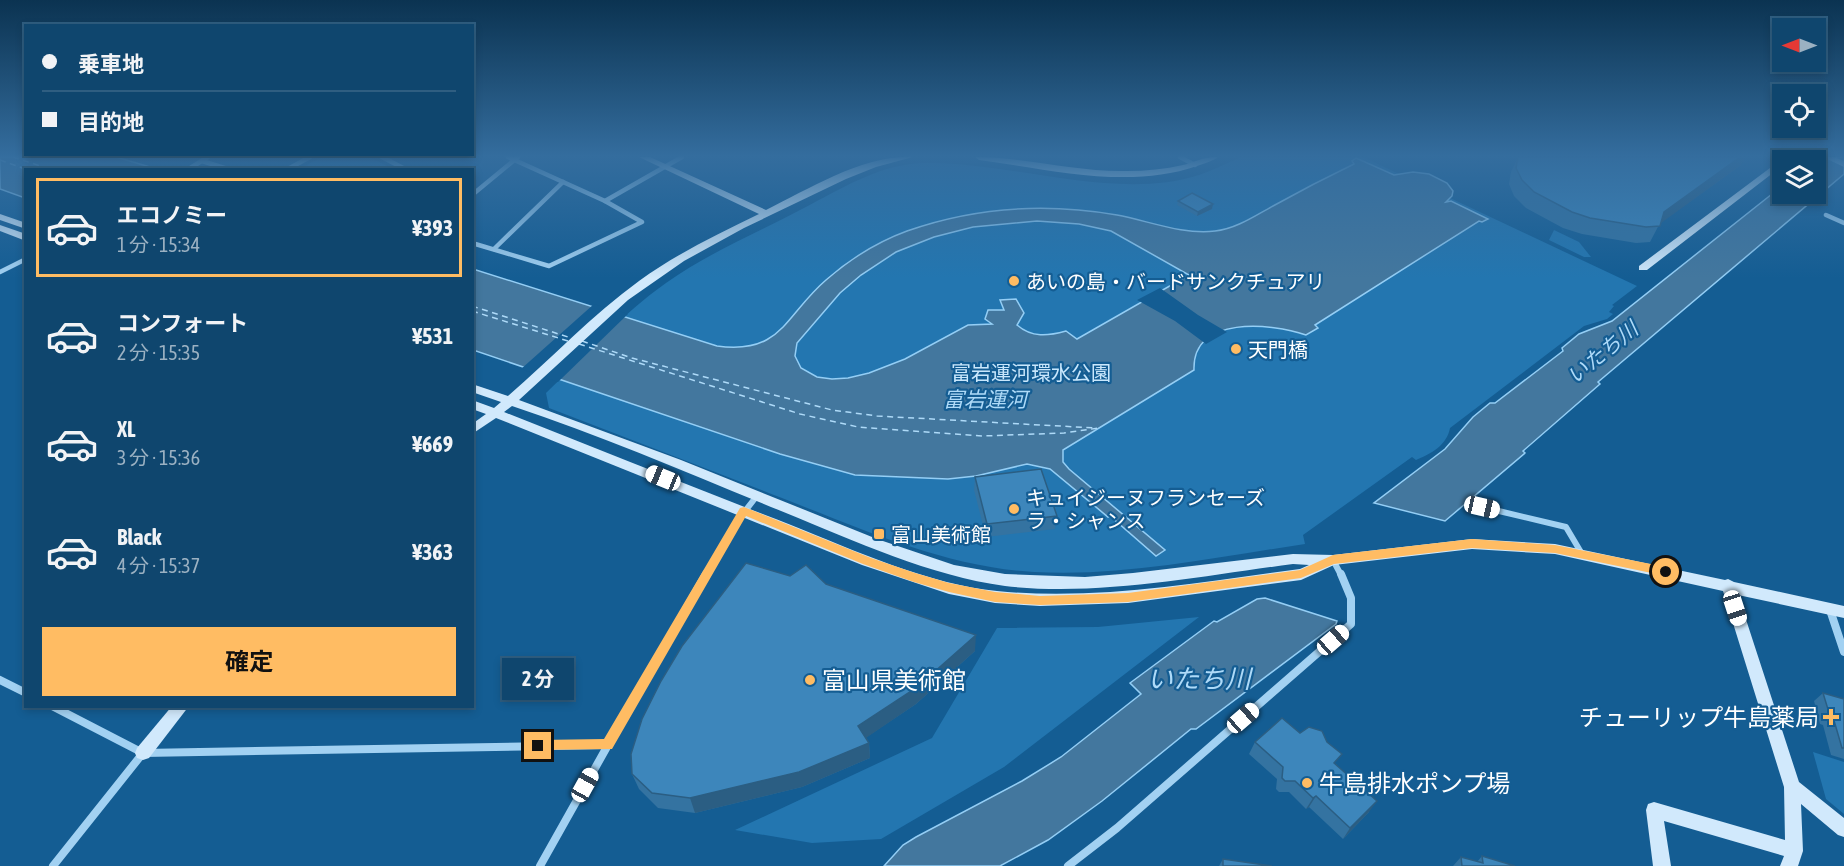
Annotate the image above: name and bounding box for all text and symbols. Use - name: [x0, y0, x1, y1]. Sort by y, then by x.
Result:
- north arrow: [1772, 18, 1826, 72]
- map controls: [1772, 18, 1826, 204]
- text: 乗車地: [78, 51, 144, 77]
- button: locate: [1772, 84, 1826, 138]
- text: 目的地: [78, 109, 144, 135]
- button: layers: [1772, 150, 1826, 204]
- icon: car: [45, 201, 99, 255]
- text: エコノミー: [117, 202, 227, 228]
- text: ¥393: [412, 215, 453, 241]
- text: 1 分 · 15:34: [117, 233, 200, 256]
- place label: あいの島・バードサンクチュアリ: [1026, 270, 1326, 293]
- marker: あいの島・バードサンクチュアリ: [1007, 274, 1021, 288]
- icon: car: [45, 309, 99, 363]
- text: コンフォート: [117, 310, 248, 336]
- water label: いたち川: [1562, 315, 1644, 388]
- text: ¥531: [412, 323, 453, 349]
- place label: 天門橋: [1248, 338, 1308, 361]
- text: 2 分 · 15:35: [117, 341, 200, 364]
- marker: 天門橋: [1229, 342, 1243, 356]
- park label: 富岩運河環水公園: [951, 361, 1111, 384]
- water label: 富岩運河: [943, 387, 1031, 411]
- text: XL: [117, 416, 135, 442]
- icon: car: [45, 417, 99, 471]
- text: ¥669: [412, 431, 453, 457]
- text: 3 分 · 15:36: [117, 446, 200, 469]
- car: [643, 463, 683, 493]
- place label: キュイジーヌフランセーズ ラ・シャンス: [1026, 486, 1265, 532]
- car: [1462, 494, 1502, 520]
- marker: キュイジーヌフランセーズ ラ・シャンス: [1007, 502, 1021, 516]
- place label: 富山美術館: [891, 523, 991, 546]
- text: Black: [117, 524, 161, 550]
- icon: car: [45, 525, 99, 579]
- marker: 富山美術館: [872, 527, 886, 541]
- text: ¥363: [412, 539, 453, 565]
- text: 4 分 · 15:37: [117, 554, 200, 577]
- route start: [1652, 558, 1679, 585]
- car: [1721, 588, 1749, 628]
- car: [1314, 621, 1352, 659]
- button: 確定: [42, 627, 456, 696]
- callout: 2 分: [502, 659, 574, 701]
- water label: いたち川: [1147, 664, 1254, 694]
- text: 2 分: [522, 667, 554, 690]
- place label: 富山県美術館: [822, 667, 966, 694]
- marker: 富山県美術館: [803, 673, 817, 687]
- car: [1224, 699, 1262, 737]
- place label: チューリップ牛島薬局: [1579, 704, 1819, 731]
- marker: チューリップ牛島薬局: [1824, 710, 1838, 724]
- route end: [524, 732, 551, 759]
- car: [568, 765, 602, 805]
- place label: 牛島排水ポンプ場: [1319, 770, 1510, 797]
- marker: 牛島排水ポンプ場: [1300, 776, 1314, 790]

